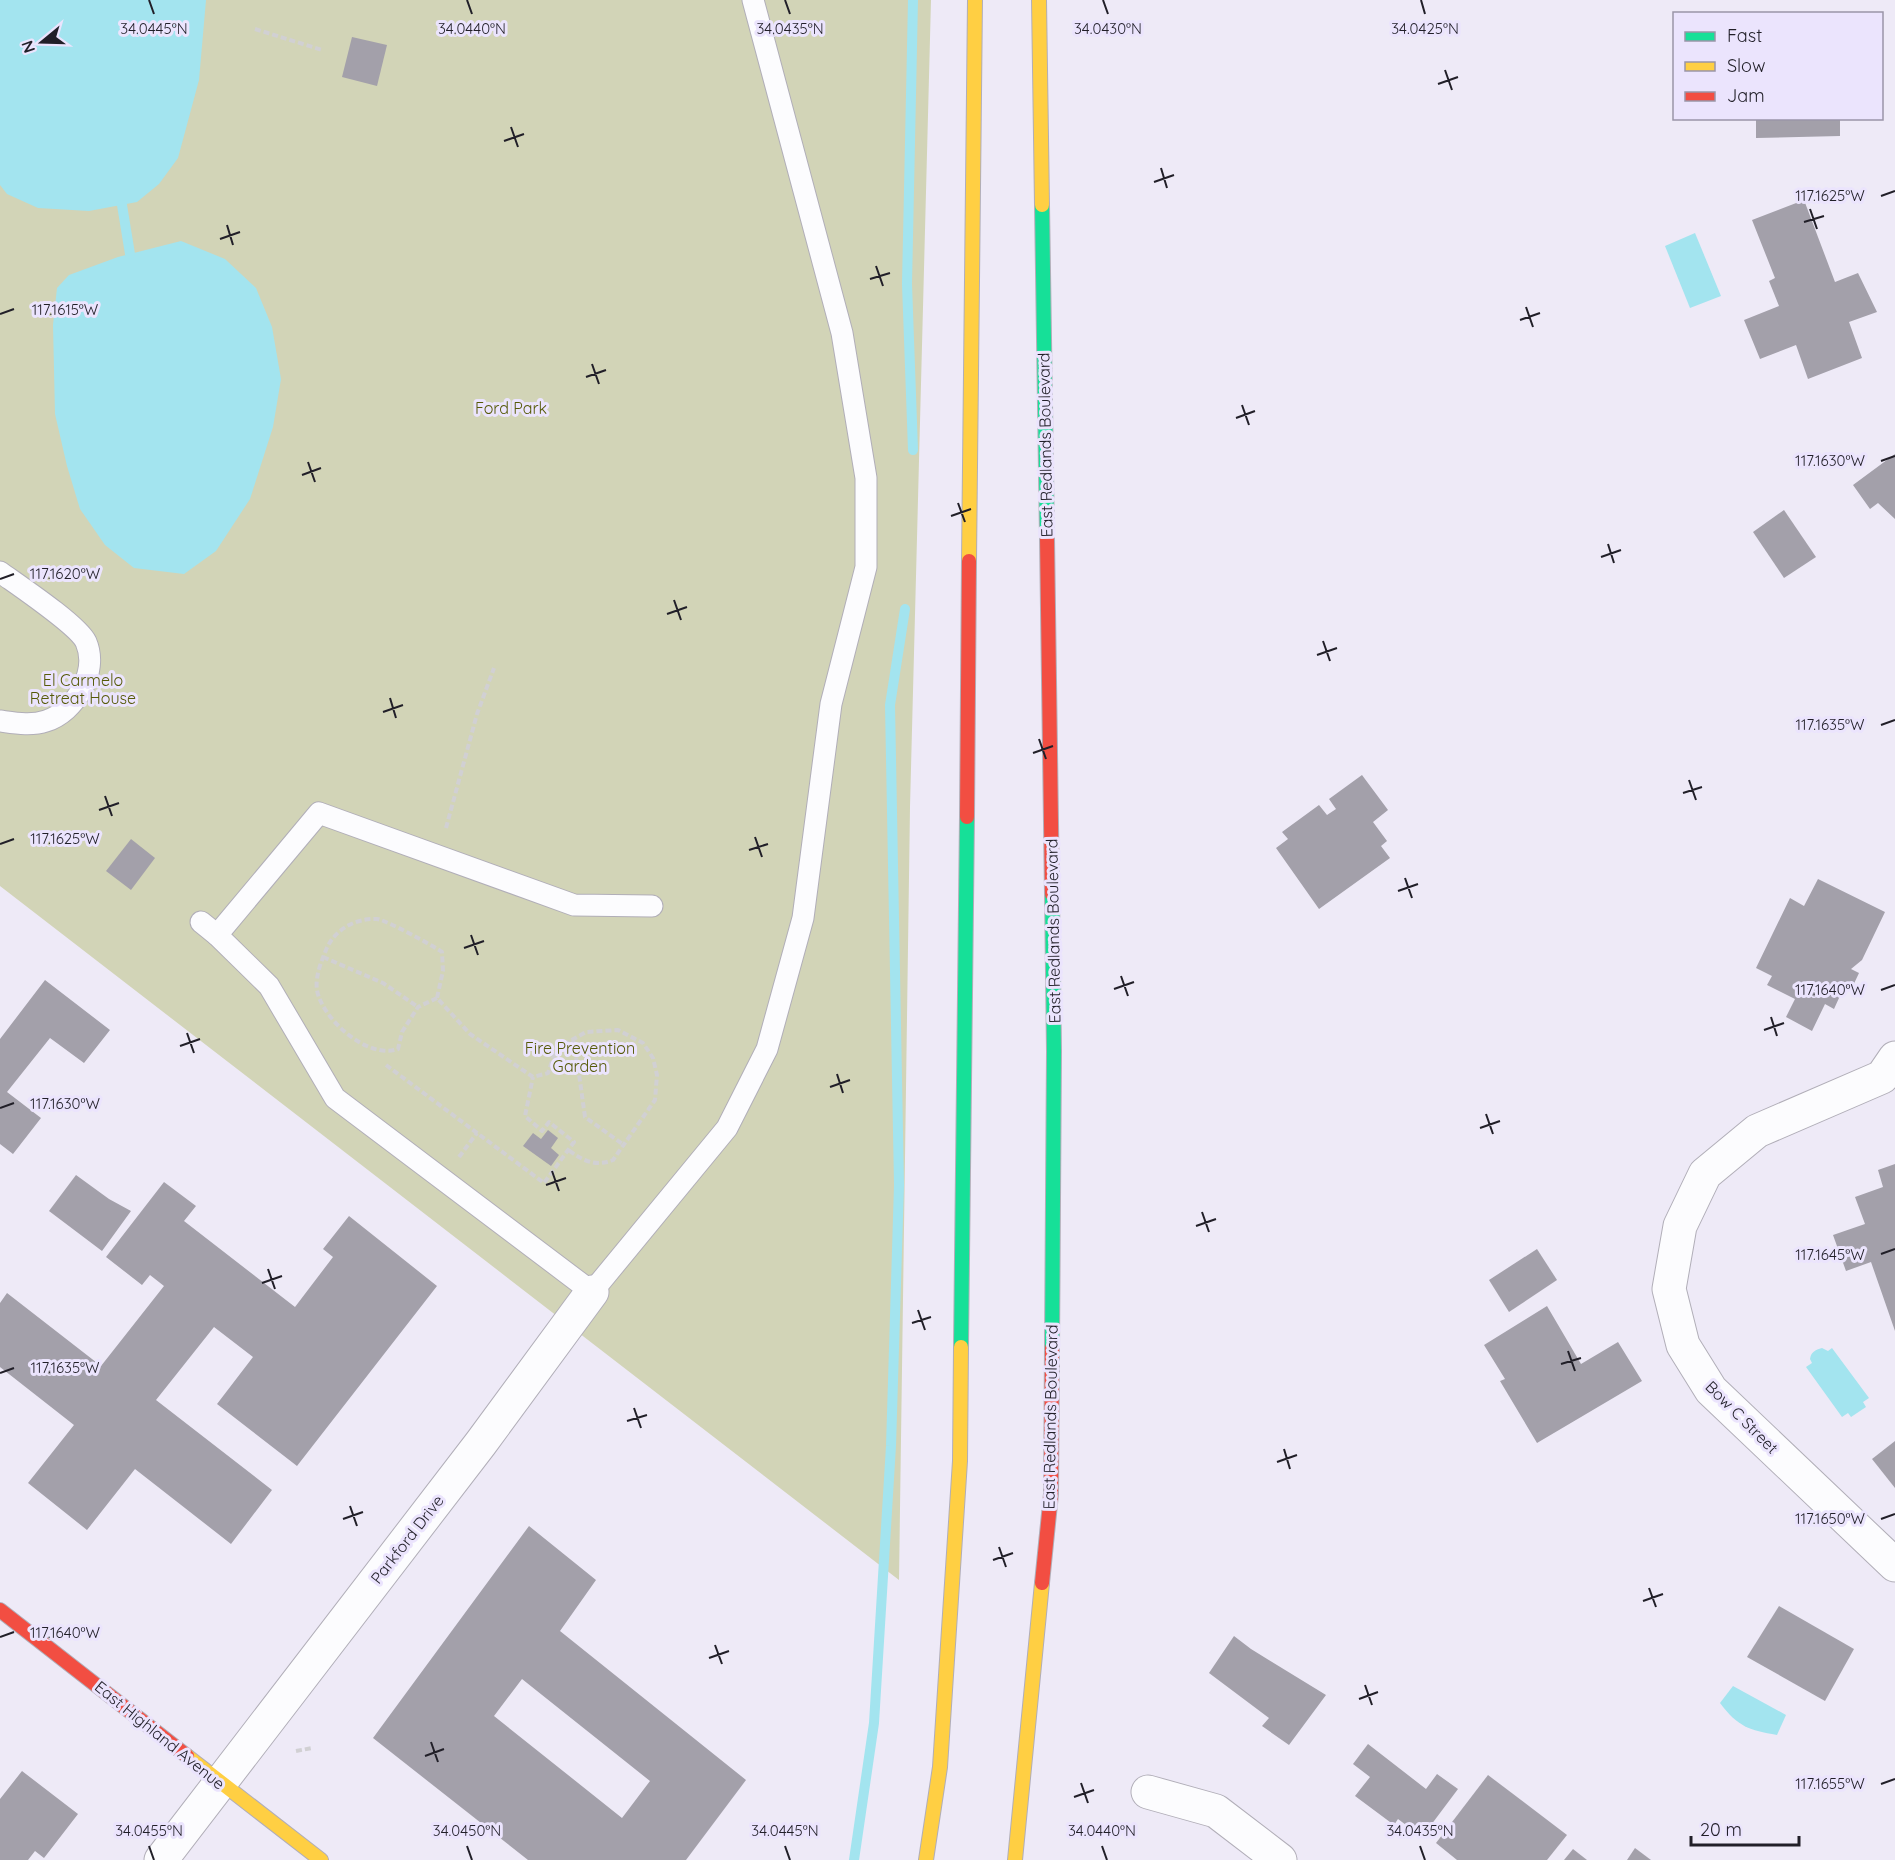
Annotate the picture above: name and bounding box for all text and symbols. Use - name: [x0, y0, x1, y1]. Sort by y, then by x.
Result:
- north arrow: [12, 12, 72, 72]
- legend: [1673, 12, 1883, 120]
- text: 34.0445°N: [120, 19, 188, 38]
- text: 34.0440°N: [438, 19, 506, 38]
- text: 34.0435°N: [756, 19, 824, 38]
- text: 34.0430°N: [1074, 19, 1142, 38]
- text: 34.0425°N: [1391, 19, 1459, 38]
- text: Fast: [1727, 24, 1762, 47]
- text: N: [16, 38, 39, 56]
- text: Slow: [1727, 54, 1765, 77]
- text: Jam: [1727, 84, 1765, 107]
- text: 117.1625°W: [1795, 186, 1865, 205]
- text: 117.1615°W: [32, 300, 99, 319]
- street label: East Redlands Boulevard: [1033, 352, 1057, 538]
- park label: Ford Park: [475, 398, 547, 418]
- text: 117.1630°W: [1795, 451, 1865, 470]
- text: 117.1620°W: [30, 564, 101, 583]
- park label: El Carmelo Retreat House: [30, 670, 136, 708]
- text: 117.1635°W: [1795, 715, 1865, 734]
- text: 117.1625°W: [30, 829, 100, 848]
- street label: East Redlands Boulevard: [1041, 838, 1065, 1024]
- text: 117.1640°W: [1795, 980, 1866, 999]
- park label: Fire Prevention Garden: [525, 1038, 635, 1076]
- text: 117.1630°W: [30, 1094, 100, 1113]
- text: 117.1645°W: [1795, 1245, 1865, 1264]
- street label: East Redlands Boulevard: [1038, 1324, 1062, 1510]
- text: 117.1635°W: [30, 1358, 100, 1377]
- street label: Bow C Street: [1701, 1376, 1783, 1458]
- street label: Parkford Drive: [366, 1491, 448, 1587]
- text: 117.1650°W: [1795, 1509, 1866, 1528]
- text: 117.1640°W: [30, 1623, 101, 1642]
- street label: East Highland Avenue: [91, 1676, 229, 1794]
- text: 117.1655°W: [1795, 1774, 1865, 1793]
- scale bar: [1691, 1809, 1799, 1847]
- text: 20 m: [1700, 1818, 1742, 1841]
- text: 34.0455°N: [115, 1821, 183, 1840]
- text: 34.0450°N: [433, 1821, 501, 1840]
- text: 34.0445°N: [751, 1821, 819, 1840]
- text: 34.0440°N: [1068, 1821, 1136, 1840]
- text: 34.0435°N: [1386, 1821, 1454, 1840]

